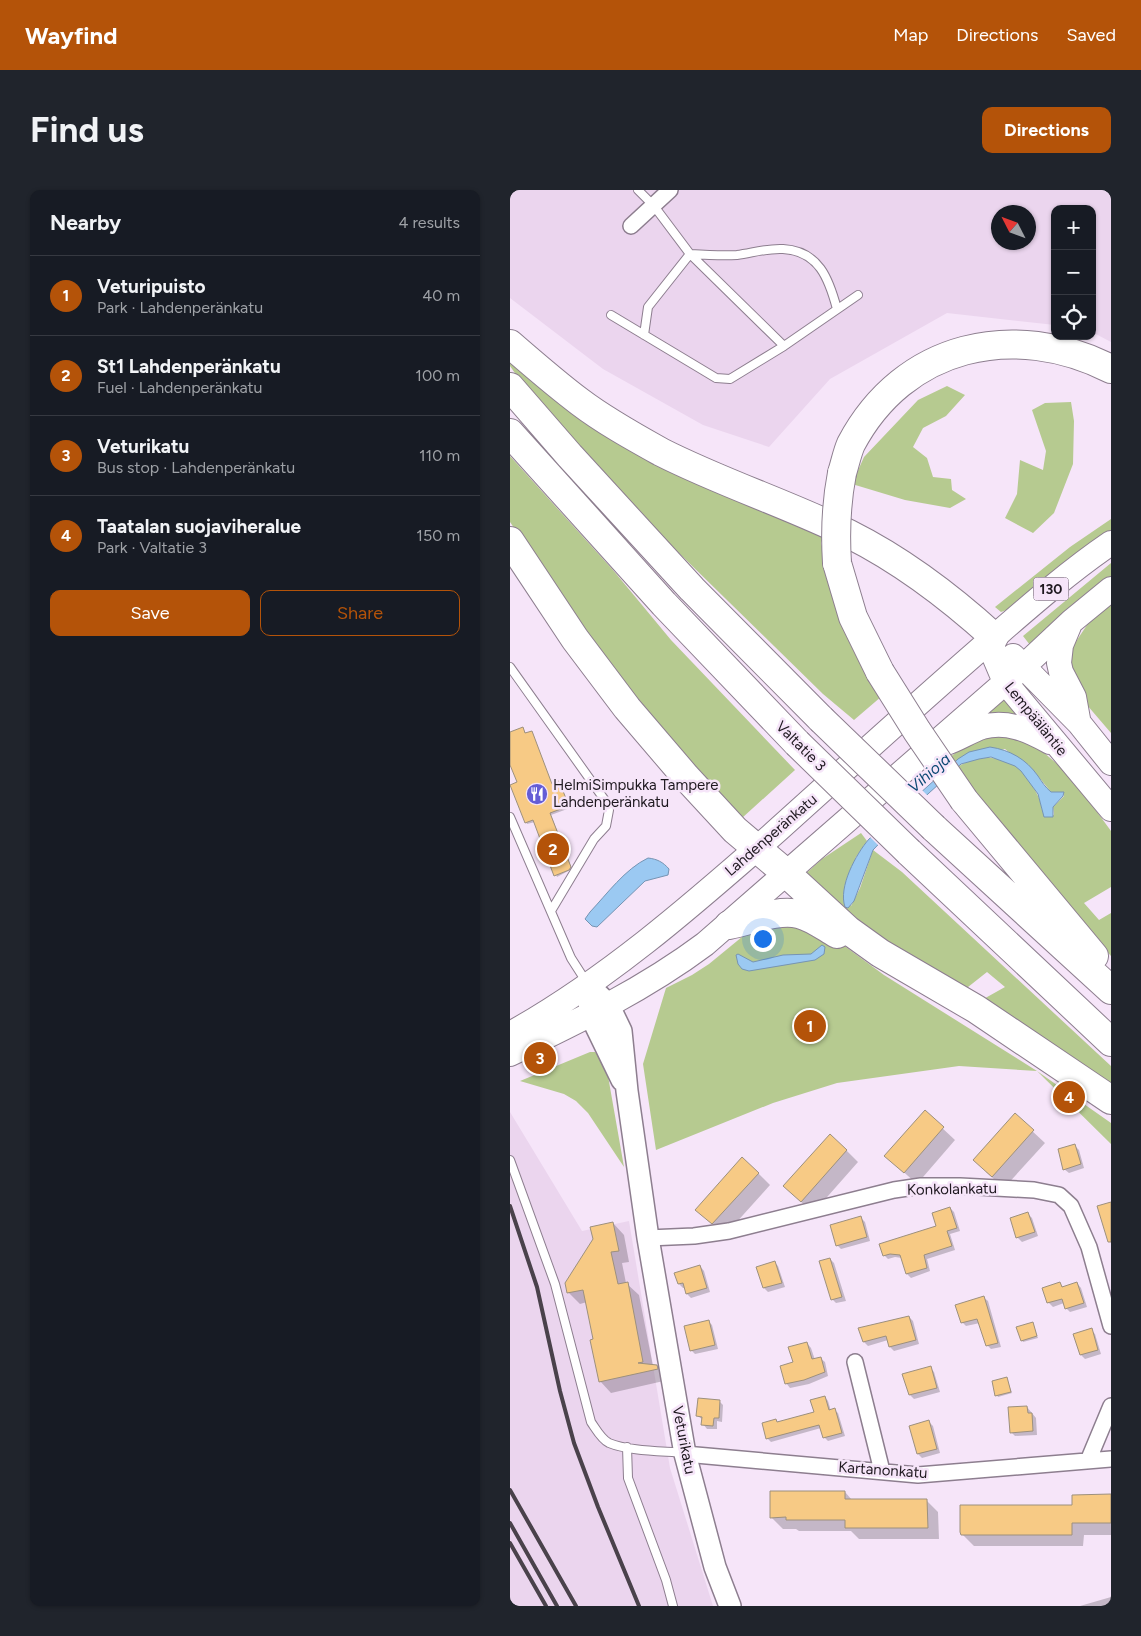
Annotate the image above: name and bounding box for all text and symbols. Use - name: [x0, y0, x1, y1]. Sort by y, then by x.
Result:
- text: Wayfind: [25, 21, 118, 50]
- text: Map: [893, 24, 928, 46]
- text: Directions: [956, 24, 1038, 46]
- text: Saved: [1066, 24, 1116, 46]
- button: Directions: [982, 107, 1111, 153]
- text: Find us: [30, 109, 144, 151]
- north arrow: [991, 205, 1036, 250]
- map controls: [1051, 205, 1096, 340]
- button: +: [1051, 205, 1096, 250]
- text: Nearby: [50, 210, 121, 235]
- text: 4 results: [399, 213, 460, 232]
- button: −: [1051, 250, 1096, 295]
- text: Veturipuisto: [97, 275, 206, 298]
- text: 1: [63, 286, 69, 305]
- text: 40 m: [422, 286, 460, 305]
- button: locate: [1051, 295, 1096, 340]
- text: Park · Lahdenperänkatu: [97, 298, 263, 317]
- text: St1 Lahdenperänkatu: [97, 355, 281, 378]
- text: 2: [61, 366, 71, 385]
- text: 100 m: [415, 366, 460, 385]
- text: Fuel · Lahdenperänkatu: [97, 378, 263, 397]
- text: Veturikatu: [97, 435, 189, 458]
- text: 3: [62, 446, 70, 465]
- text: 110 m: [419, 446, 460, 465]
- text: Bus stop · Lahdenperänkatu: [97, 458, 295, 477]
- text: Taatalan suojaviheralue: [97, 515, 301, 538]
- text: 4: [61, 526, 71, 545]
- text: 150 m: [416, 526, 460, 545]
- text: Park · Valtatie 3: [97, 538, 207, 557]
- road number: 130: [1034, 578, 1068, 600]
- button: Save: [50, 590, 250, 636]
- button: Share: [260, 590, 460, 636]
- street label: Lempääläntie: [1001, 679, 1071, 759]
- street label: Valtatie 3: [772, 717, 830, 775]
- water label: Vihioja: [904, 749, 954, 797]
- place label: HelmiSimpukka Tampere Lahdenperänkatu: [553, 776, 719, 811]
- restaurant icon: HelmiSimpukka Tampere Lahdenperänkatu: [525, 782, 549, 806]
- street label: Lahdenperänkatu: [721, 790, 821, 880]
- pin: 2: [537, 830, 569, 868]
- your location: [750, 926, 776, 952]
- pin: 1: [794, 1007, 826, 1045]
- pin: 3: [524, 1039, 556, 1077]
- pin: 4: [1053, 1078, 1085, 1116]
- street label: Konkolankatu: [907, 1179, 997, 1199]
- street label: Veturikatu: [669, 1404, 699, 1476]
- street label: Kartanonkatu: [838, 1458, 928, 1482]

